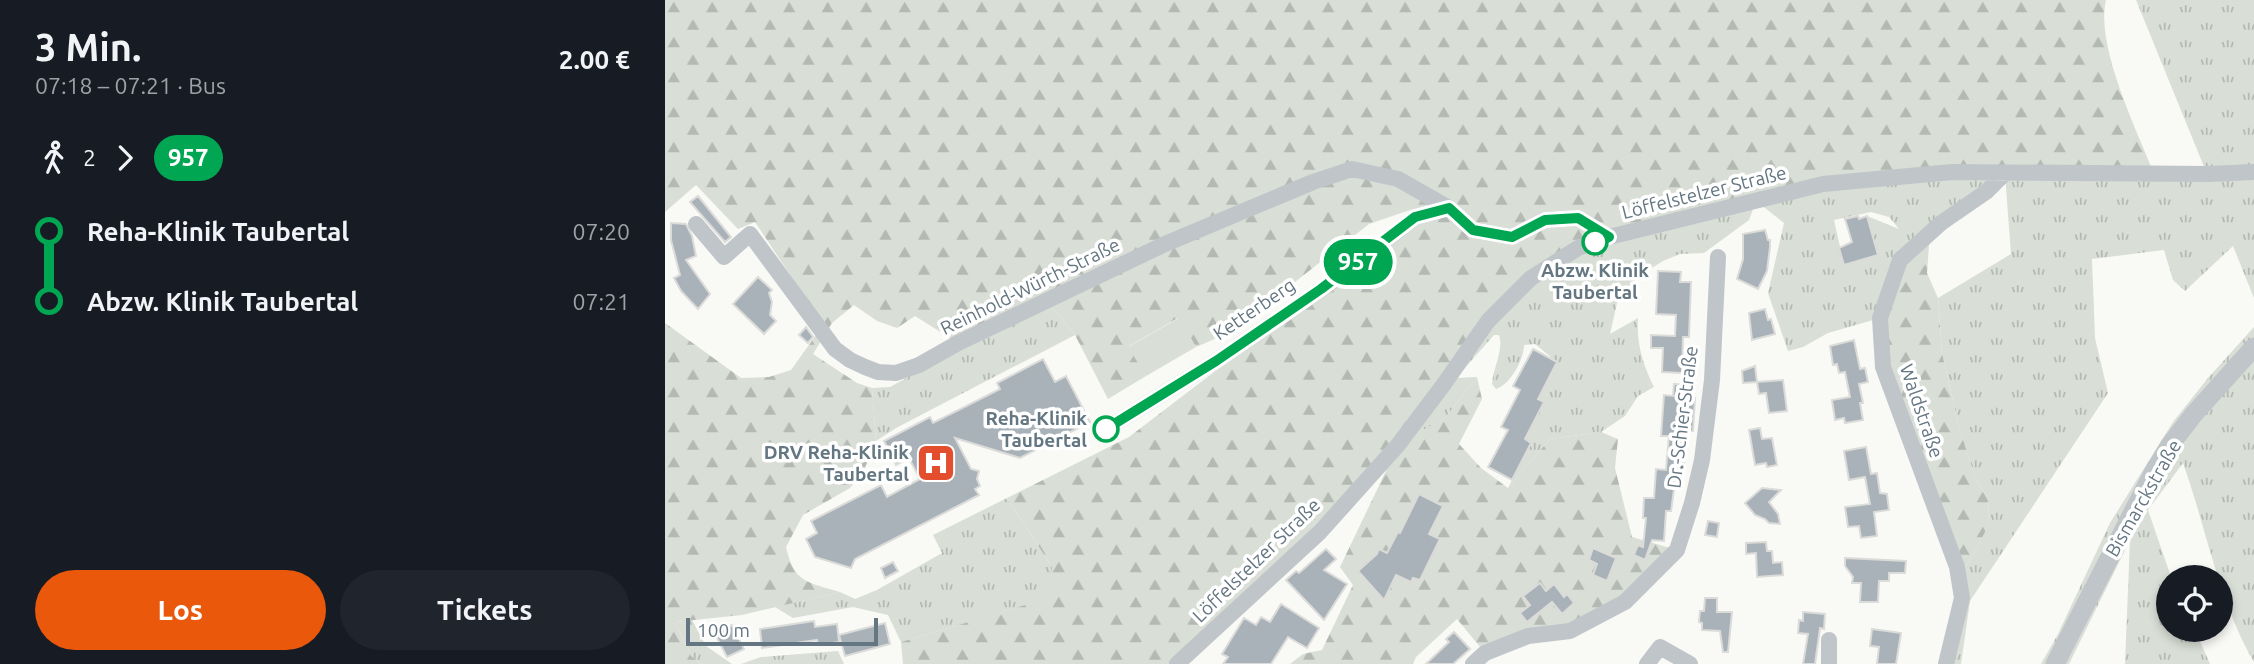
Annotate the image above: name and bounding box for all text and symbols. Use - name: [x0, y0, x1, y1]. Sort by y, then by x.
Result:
- text: 3 Min.: [35, 26, 141, 68]
- text: 2.00 €: [559, 45, 630, 74]
- text: 07:18 – 07:21 · Bus: [35, 73, 226, 98]
- icon: walk: [35, 139, 73, 177]
- icon: forward: [106, 139, 144, 177]
- text: 957: [168, 144, 209, 171]
- text: 2: [83, 145, 96, 170]
- street label: Löffelstelzer Straße: [1619, 161, 1789, 223]
- text: Reha-Klinik Taubertal: [87, 217, 349, 246]
- text: 07:20: [572, 219, 630, 244]
- marker: Abzw. Klinik Taubertal: [1582, 229, 1608, 255]
- street label: Reinhold-Würth-Straße: [937, 233, 1123, 339]
- line badge: 957: [1318, 239, 1398, 285]
- text: 957: [1338, 248, 1378, 275]
- place label: Abzw. Klinik Taubertal: [1541, 259, 1649, 303]
- street label: Ketterberg: [1209, 274, 1299, 344]
- text: Abzw. Klinik Taubertal: [87, 287, 358, 316]
- text: 07:21: [572, 289, 630, 314]
- street label: Dr.-Schier-Straße: [1662, 345, 1702, 489]
- street label: Waldstraße: [1896, 361, 1948, 461]
- place label: Reha-Klinik Taubertal: [986, 407, 1087, 451]
- marker: Reha-Klinik Taubertal: [1093, 416, 1119, 442]
- street label: Bismarckstraße: [2101, 436, 2185, 560]
- place label: DRV Reha-Klinik Taubertal: [764, 441, 909, 485]
- hospital icon: DRV Reha-Klinik Taubertal: [915, 442, 957, 484]
- street label: Löffelstelzer Straße: [1188, 493, 1324, 627]
- map controls: [2156, 565, 2233, 642]
- button: locate: [2156, 565, 2233, 642]
- button: Los: [35, 570, 326, 650]
- button: Tickets: [340, 570, 630, 650]
- scale bar: [686, 615, 879, 647]
- text: 100 m: [697, 619, 750, 641]

